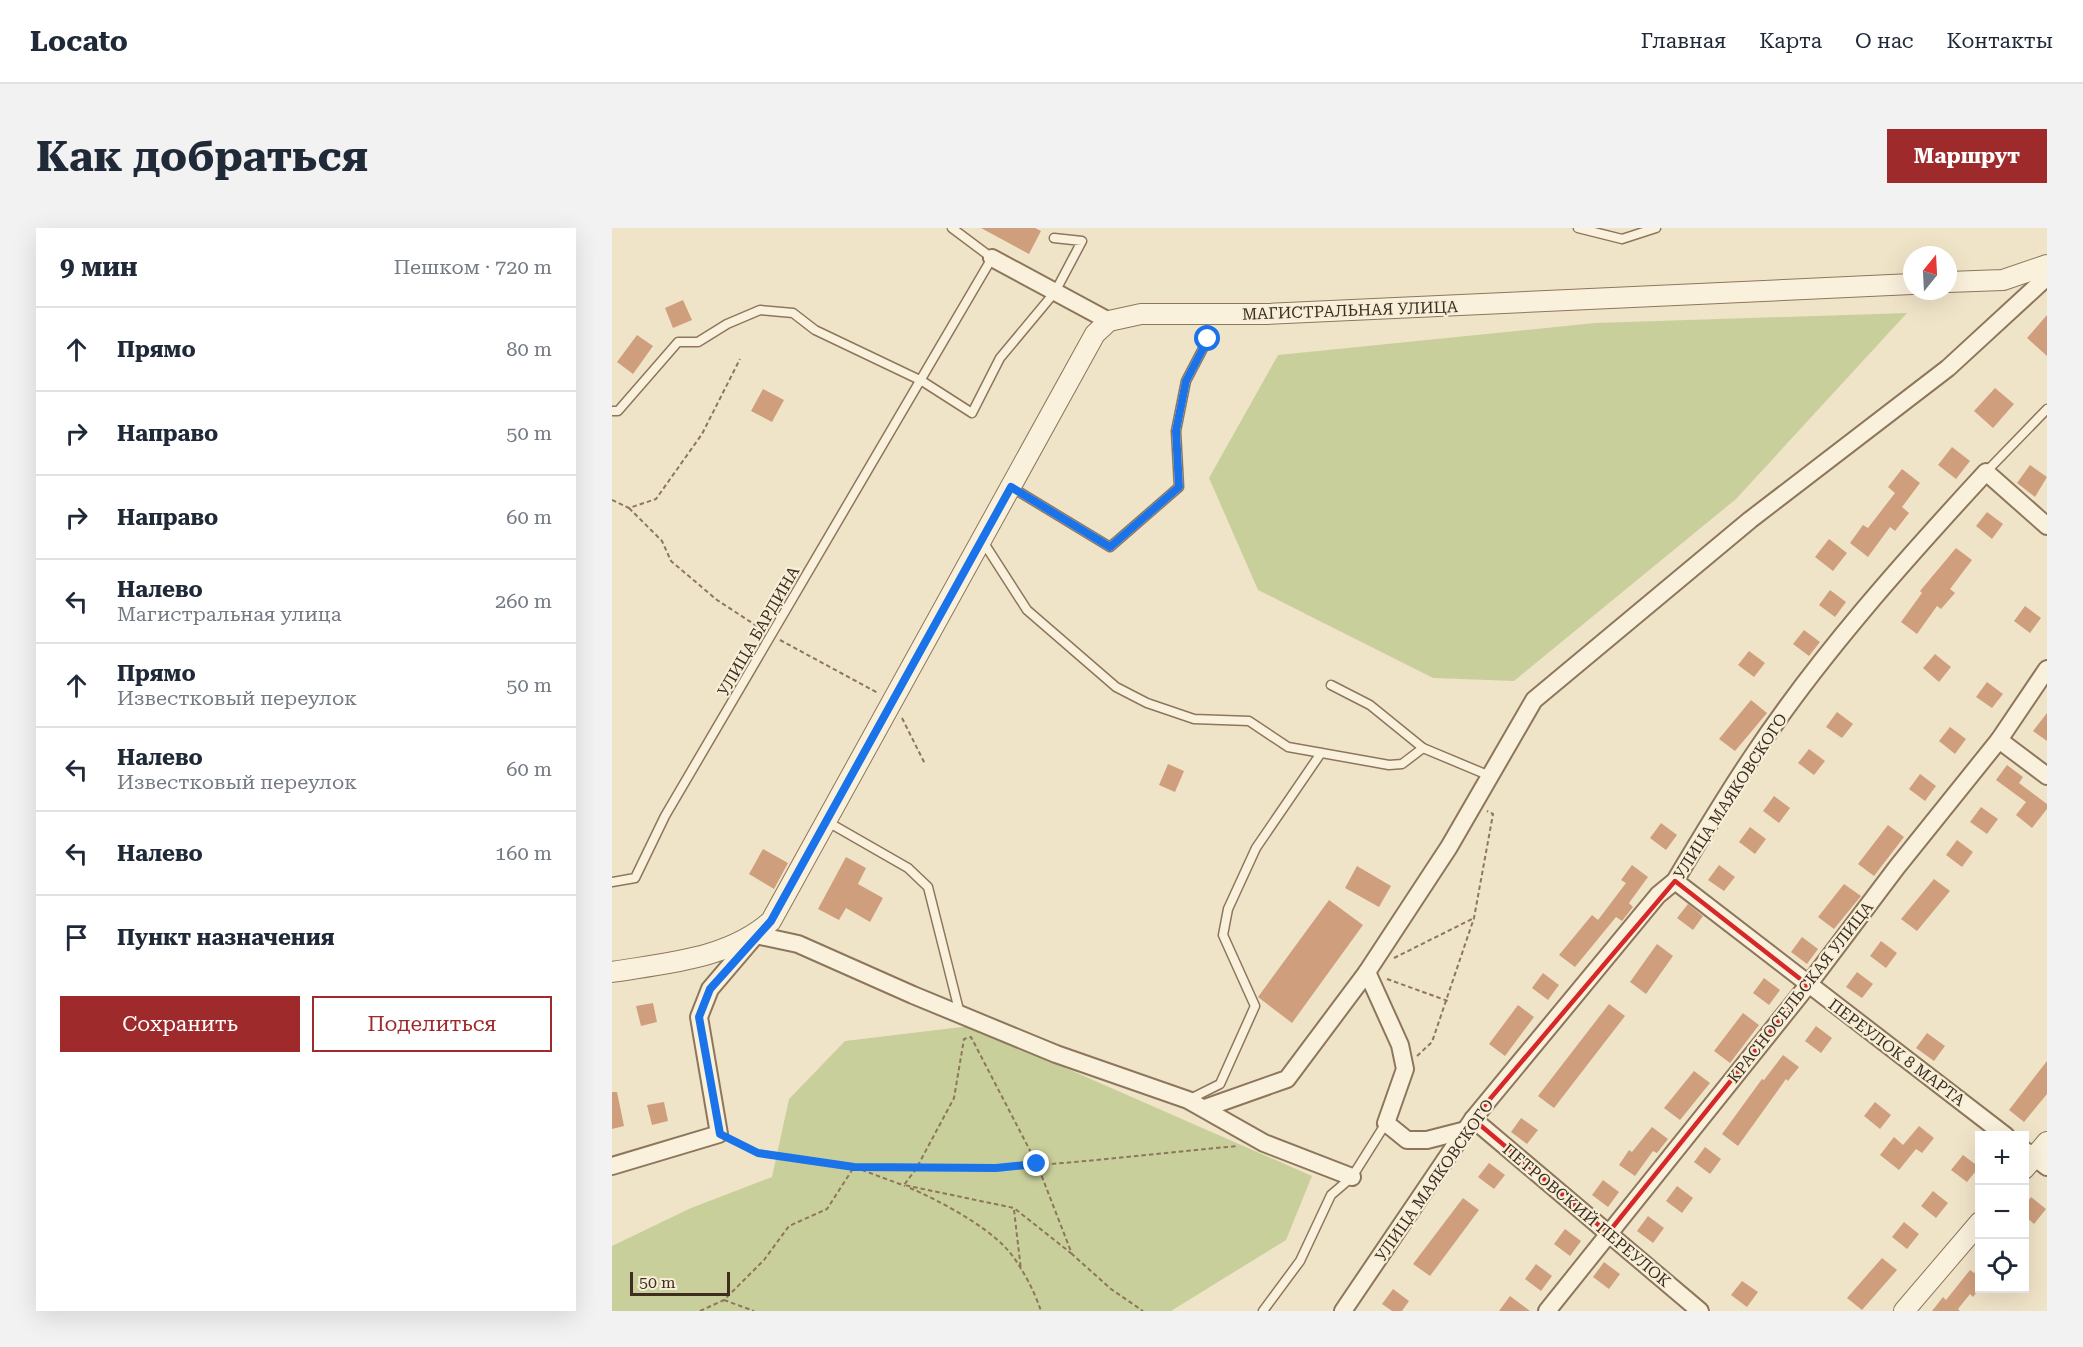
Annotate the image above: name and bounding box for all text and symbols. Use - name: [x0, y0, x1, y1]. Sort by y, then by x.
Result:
- text: Locato: [30, 25, 128, 58]
- text: Главная: [1641, 29, 1726, 53]
- text: Карта: [1759, 29, 1822, 53]
- text: О нас: [1855, 29, 1914, 53]
- text: Контакты: [1947, 29, 2053, 53]
- button: Маршрут: [1887, 129, 2047, 183]
- text: Как добраться: [36, 132, 368, 181]
- north arrow: [1903, 246, 1957, 300]
- text: 9 мин: [60, 252, 138, 282]
- text: Пешком · 720 m: [394, 255, 552, 279]
- street label: МАГИСТРАЛЬНАЯ УЛИЦА: [1242, 297, 1459, 324]
- route start: [1194, 325, 1220, 351]
- icon: ahead: [60, 333, 93, 366]
- text: Прямо: [117, 337, 196, 362]
- text: 80 m: [506, 337, 552, 361]
- icon: right: [60, 417, 93, 450]
- text: Направо: [117, 421, 218, 446]
- text: 50 m: [506, 421, 552, 445]
- icon: right: [60, 501, 93, 534]
- text: Направо: [117, 505, 218, 530]
- text: 60 m: [506, 505, 552, 529]
- street label: УЛИЦА БАРДИНА: [714, 562, 804, 700]
- text: Налево: [117, 577, 203, 602]
- icon: left: [60, 585, 93, 618]
- text: 260 m: [495, 589, 552, 613]
- text: Магистральная улица: [117, 602, 342, 626]
- text: Прямо: [117, 661, 196, 686]
- icon: ahead: [60, 669, 93, 702]
- text: 50 m: [506, 673, 552, 697]
- text: Известковый переулок: [117, 686, 357, 710]
- street label: УЛИЦА МАЯКОВСКОГО: [1670, 710, 1791, 883]
- text: Налево: [117, 745, 203, 770]
- icon: left: [60, 753, 93, 786]
- text: 60 m: [506, 757, 552, 781]
- text: Известковый переулок: [117, 770, 357, 794]
- icon: left: [60, 837, 93, 870]
- text: Налево: [117, 841, 203, 866]
- text: 160 m: [495, 841, 552, 865]
- street label: КРАСНОСЕЛЬСКАЯ УЛИЦА: [1724, 897, 1878, 1087]
- icon: arrive: [60, 921, 93, 954]
- text: Пункт назначения: [117, 925, 335, 950]
- street label: ПЕРЕУЛОК 8 МАРТА: [1825, 995, 1969, 1110]
- button: Сохранить: [60, 996, 300, 1052]
- button: Поделиться: [312, 996, 552, 1052]
- street label: УЛИЦА МАЯКОВСКОГО: [1371, 1096, 1498, 1265]
- map controls: [1975, 1131, 2029, 1293]
- button: +: [1975, 1131, 2029, 1185]
- street label: ПЕТРОВСКИЙ ПЕРЕУЛОК: [1499, 1140, 1675, 1291]
- route end: [1023, 1150, 1049, 1176]
- button: −: [1975, 1185, 2029, 1239]
- button: locate: [1975, 1239, 2029, 1293]
- scale bar: [630, 1269, 730, 1296]
- text: 50 m: [639, 1273, 676, 1292]

